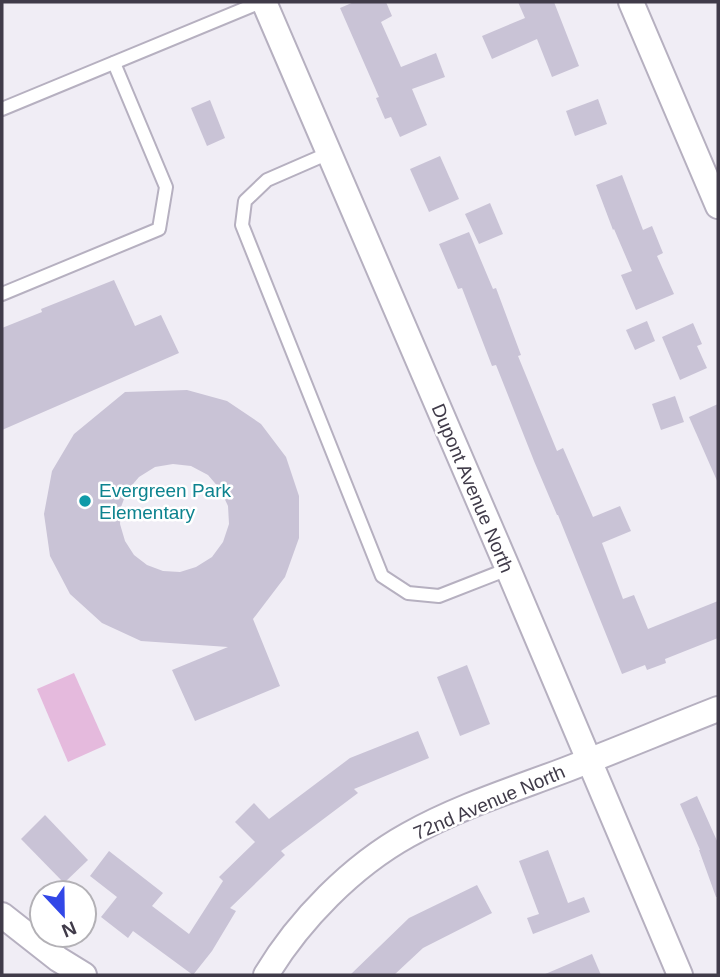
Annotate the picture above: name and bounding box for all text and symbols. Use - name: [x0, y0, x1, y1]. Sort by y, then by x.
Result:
- street label: Dupont Avenue North: [427, 401, 518, 576]
- place label: Evergreen Park Elementary: [99, 480, 232, 523]
- marker: Evergreen Park Elementary: [77, 493, 93, 509]
- street label: 72nd Avenue North: [410, 761, 568, 844]
- north arrow: [28, 879, 98, 949]
- text: N: [59, 917, 79, 942]

